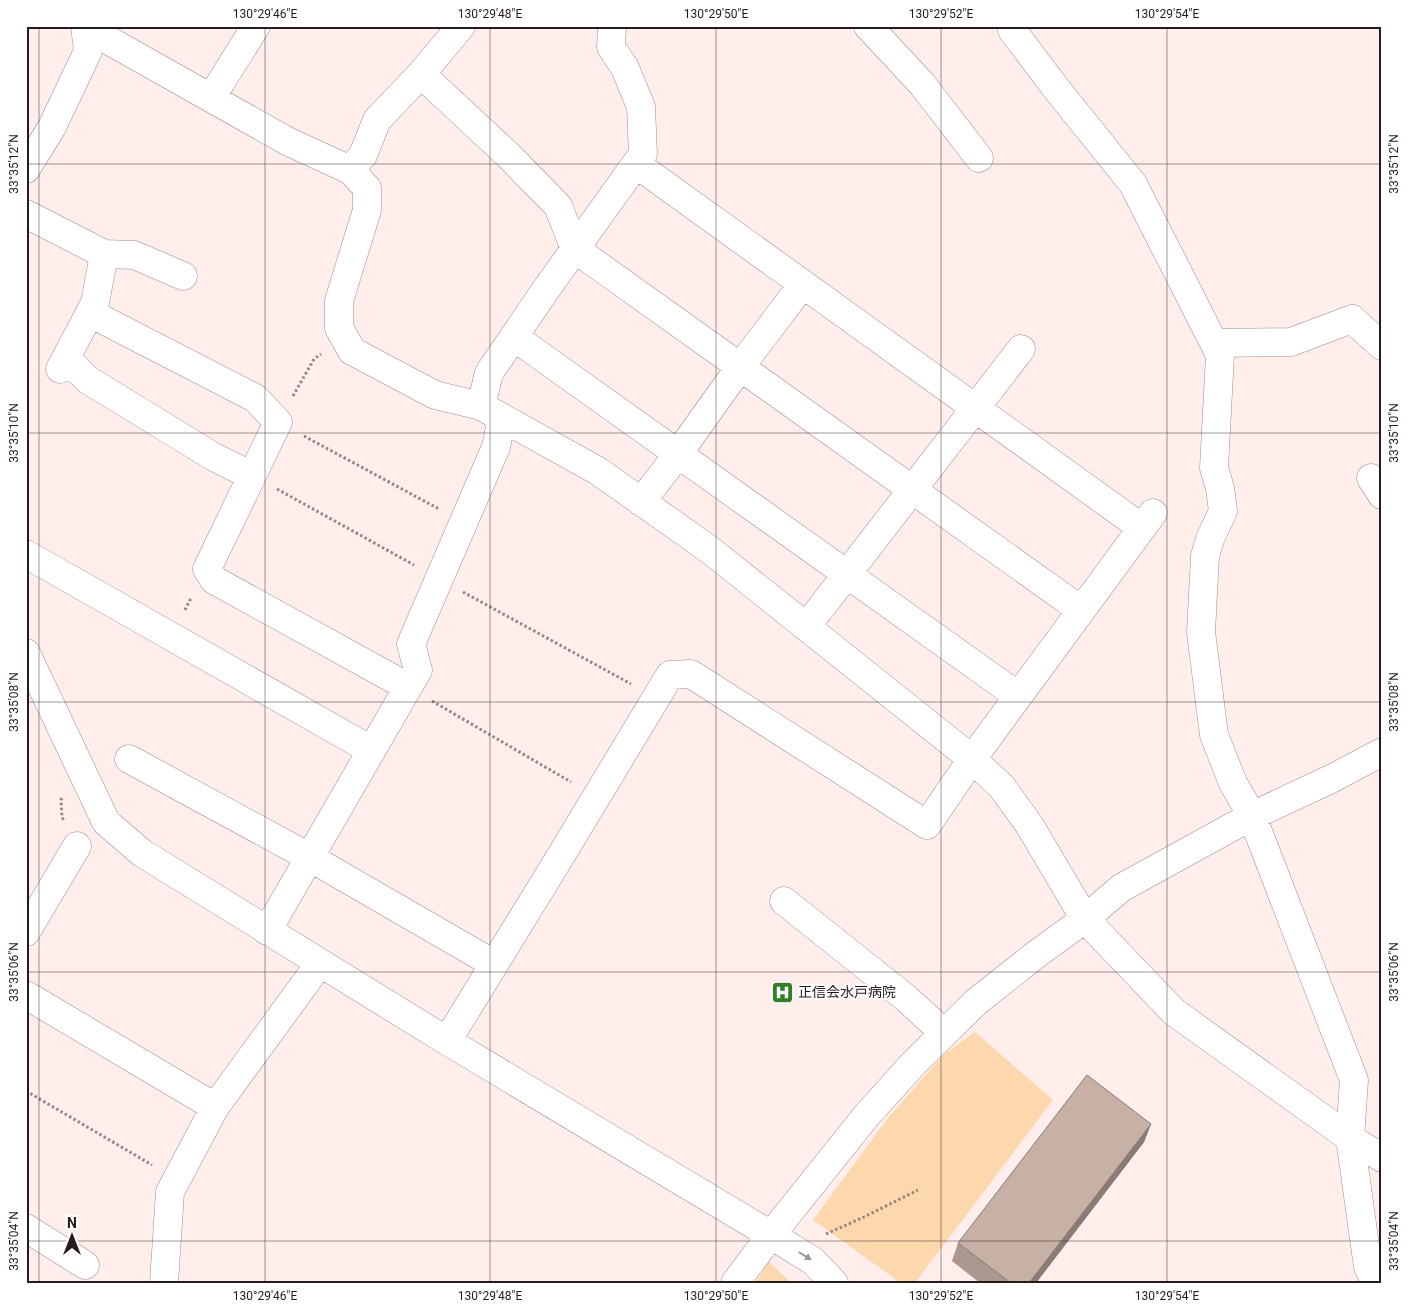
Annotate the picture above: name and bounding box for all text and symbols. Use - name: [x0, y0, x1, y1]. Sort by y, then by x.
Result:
- text: 130°29'46"E: [233, 7, 297, 21]
- text: 130°29'48"E: [458, 7, 522, 21]
- text: 130°29'50"E: [684, 7, 748, 21]
- text: 130°29'52"E: [909, 7, 973, 21]
- text: 130°29'54"E: [1135, 7, 1199, 21]
- text: 33°35'12"N: [7, 134, 21, 194]
- text: 33°35'12"N: [1387, 134, 1401, 194]
- text: 33°35'10"N: [7, 403, 21, 463]
- text: 33°35'10"N: [1387, 403, 1401, 463]
- text: 33°35'08"N: [7, 672, 21, 732]
- text: 33°35'08"N: [1387, 672, 1401, 732]
- text: 33°35'06"N: [7, 942, 21, 1002]
- text: 33°35'06"N: [1387, 942, 1401, 1002]
- hospital icon: 正信会水戸病院: [770, 980, 794, 1004]
- place label: 正信会水戸病院: [798, 984, 896, 1000]
- text: 33°35'04"N: [7, 1211, 21, 1271]
- text: 33°35'04"N: [1387, 1211, 1401, 1271]
- north arrow: [48, 1212, 98, 1262]
- text: N: [67, 1215, 77, 1231]
- one-way arrow: [799, 1251, 812, 1260]
- text: 130°29'46"E: [233, 1289, 297, 1303]
- text: 130°29'48"E: [458, 1289, 522, 1303]
- text: 130°29'50"E: [684, 1289, 748, 1303]
- text: 130°29'52"E: [909, 1289, 973, 1303]
- text: 130°29'54"E: [1135, 1289, 1199, 1303]

